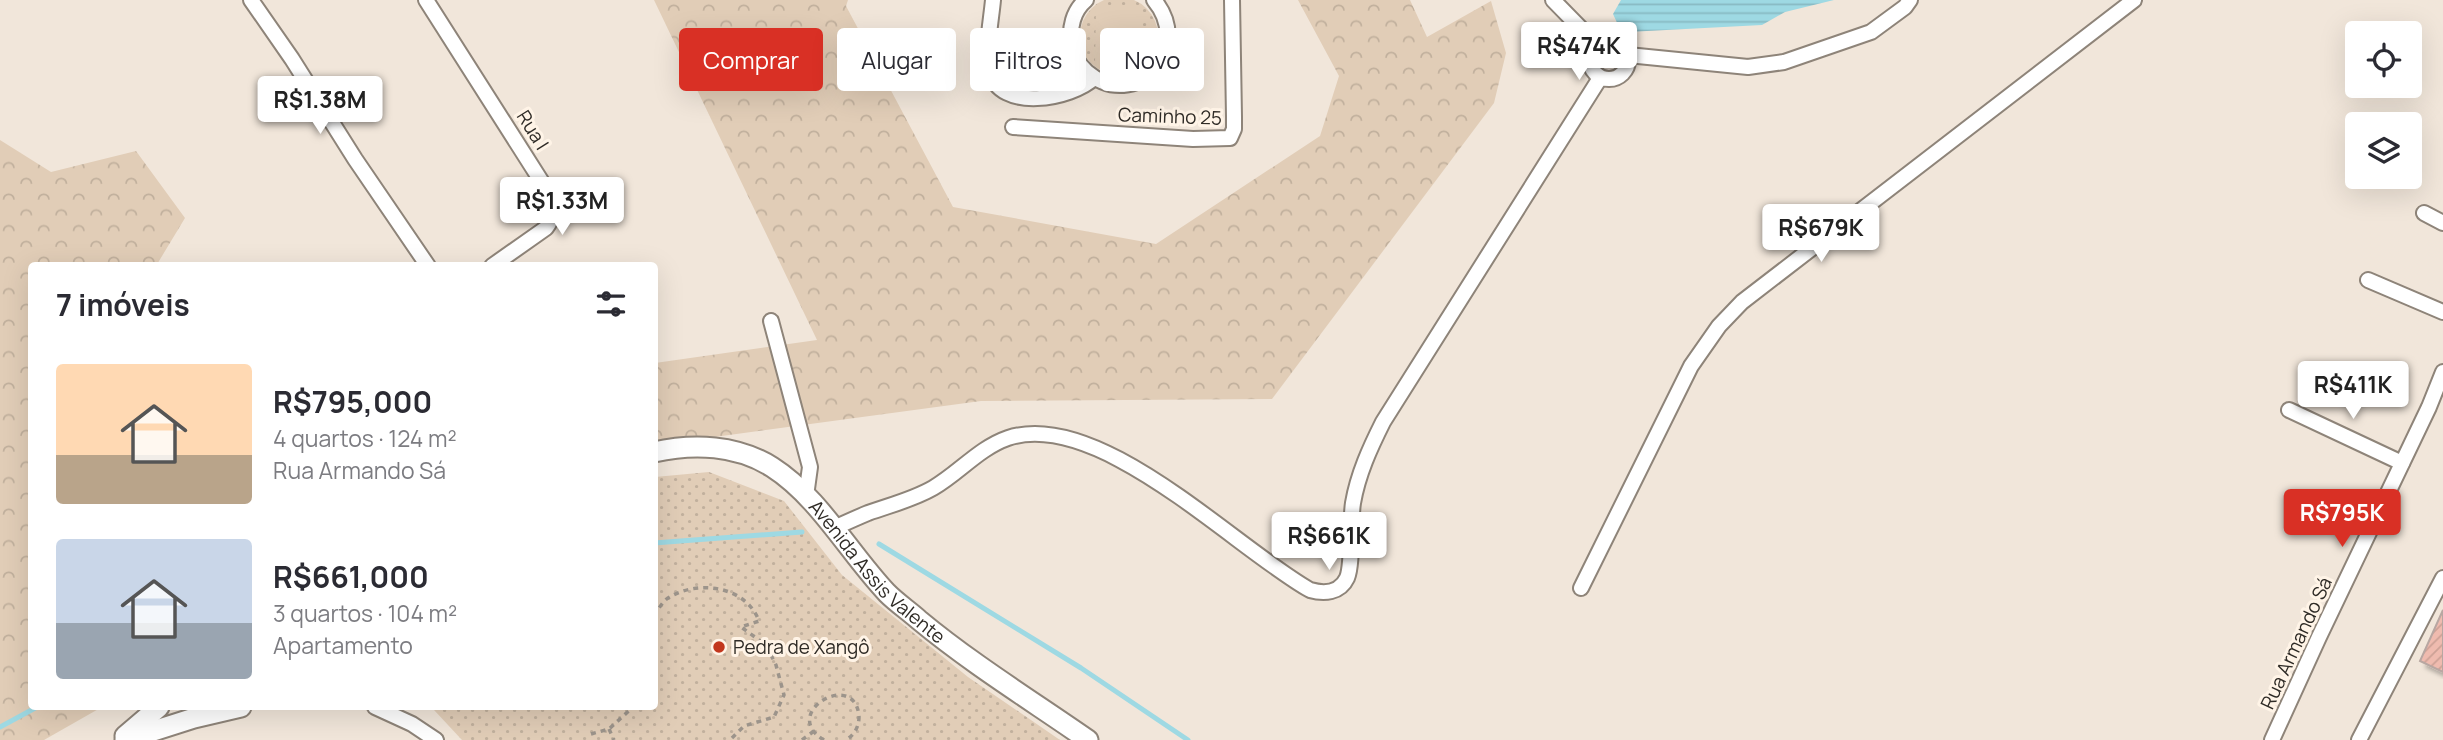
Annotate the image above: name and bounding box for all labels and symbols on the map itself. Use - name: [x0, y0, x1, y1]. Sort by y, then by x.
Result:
- pin: R$474K: [1522, 22, 1636, 82]
- pin: R$1.38M: [255, 76, 385, 136]
- street label: Caminho 25: [1118, 101, 1222, 131]
- street label: Rua I: [511, 105, 555, 155]
- pin: R$1.33M: [497, 177, 627, 237]
- pin: R$679K: [1764, 204, 1878, 264]
- pin: R$411K: [2296, 362, 2410, 421]
- pin: R$795K: [2285, 490, 2399, 549]
- street label: Avenida Assis Valente: [803, 494, 951, 649]
- pin: R$661K: [1272, 512, 1386, 572]
- street label: Rua Armando Sá: [2254, 573, 2338, 713]
- place label: Pedra de Xangô: [733, 634, 870, 660]
- marker: Pedra de Xangô: [711, 639, 727, 655]

